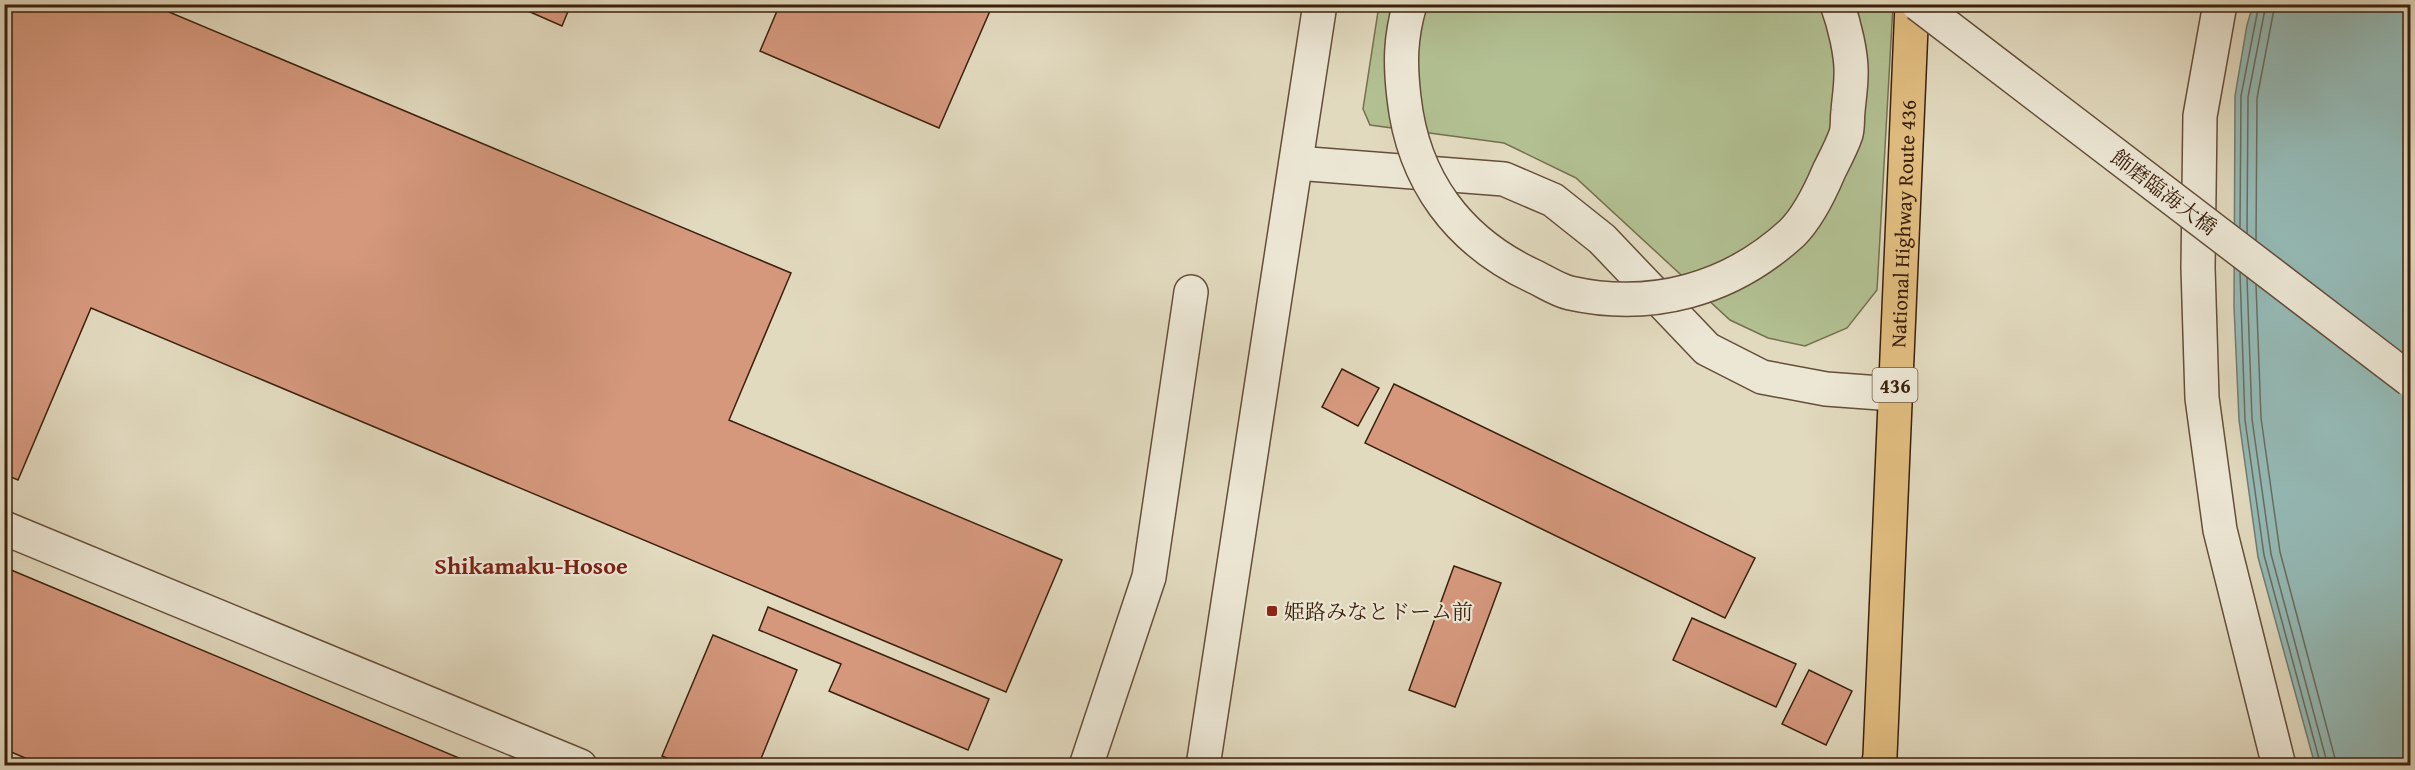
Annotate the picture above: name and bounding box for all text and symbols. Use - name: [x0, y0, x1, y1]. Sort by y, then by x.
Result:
- street label: National Highway Route 436: [1882, 99, 1923, 348]
- street label: 飾磨臨海大橋: [2104, 142, 2224, 242]
- road number: 436: [1872, 368, 1918, 402]
- district label: Shikamaku-Hosoe: [434, 548, 628, 583]
- place label: 姫路みなとドーム前: [1284, 596, 1473, 627]
- marker: 姫路みなとドーム前: [1265, 604, 1279, 618]

